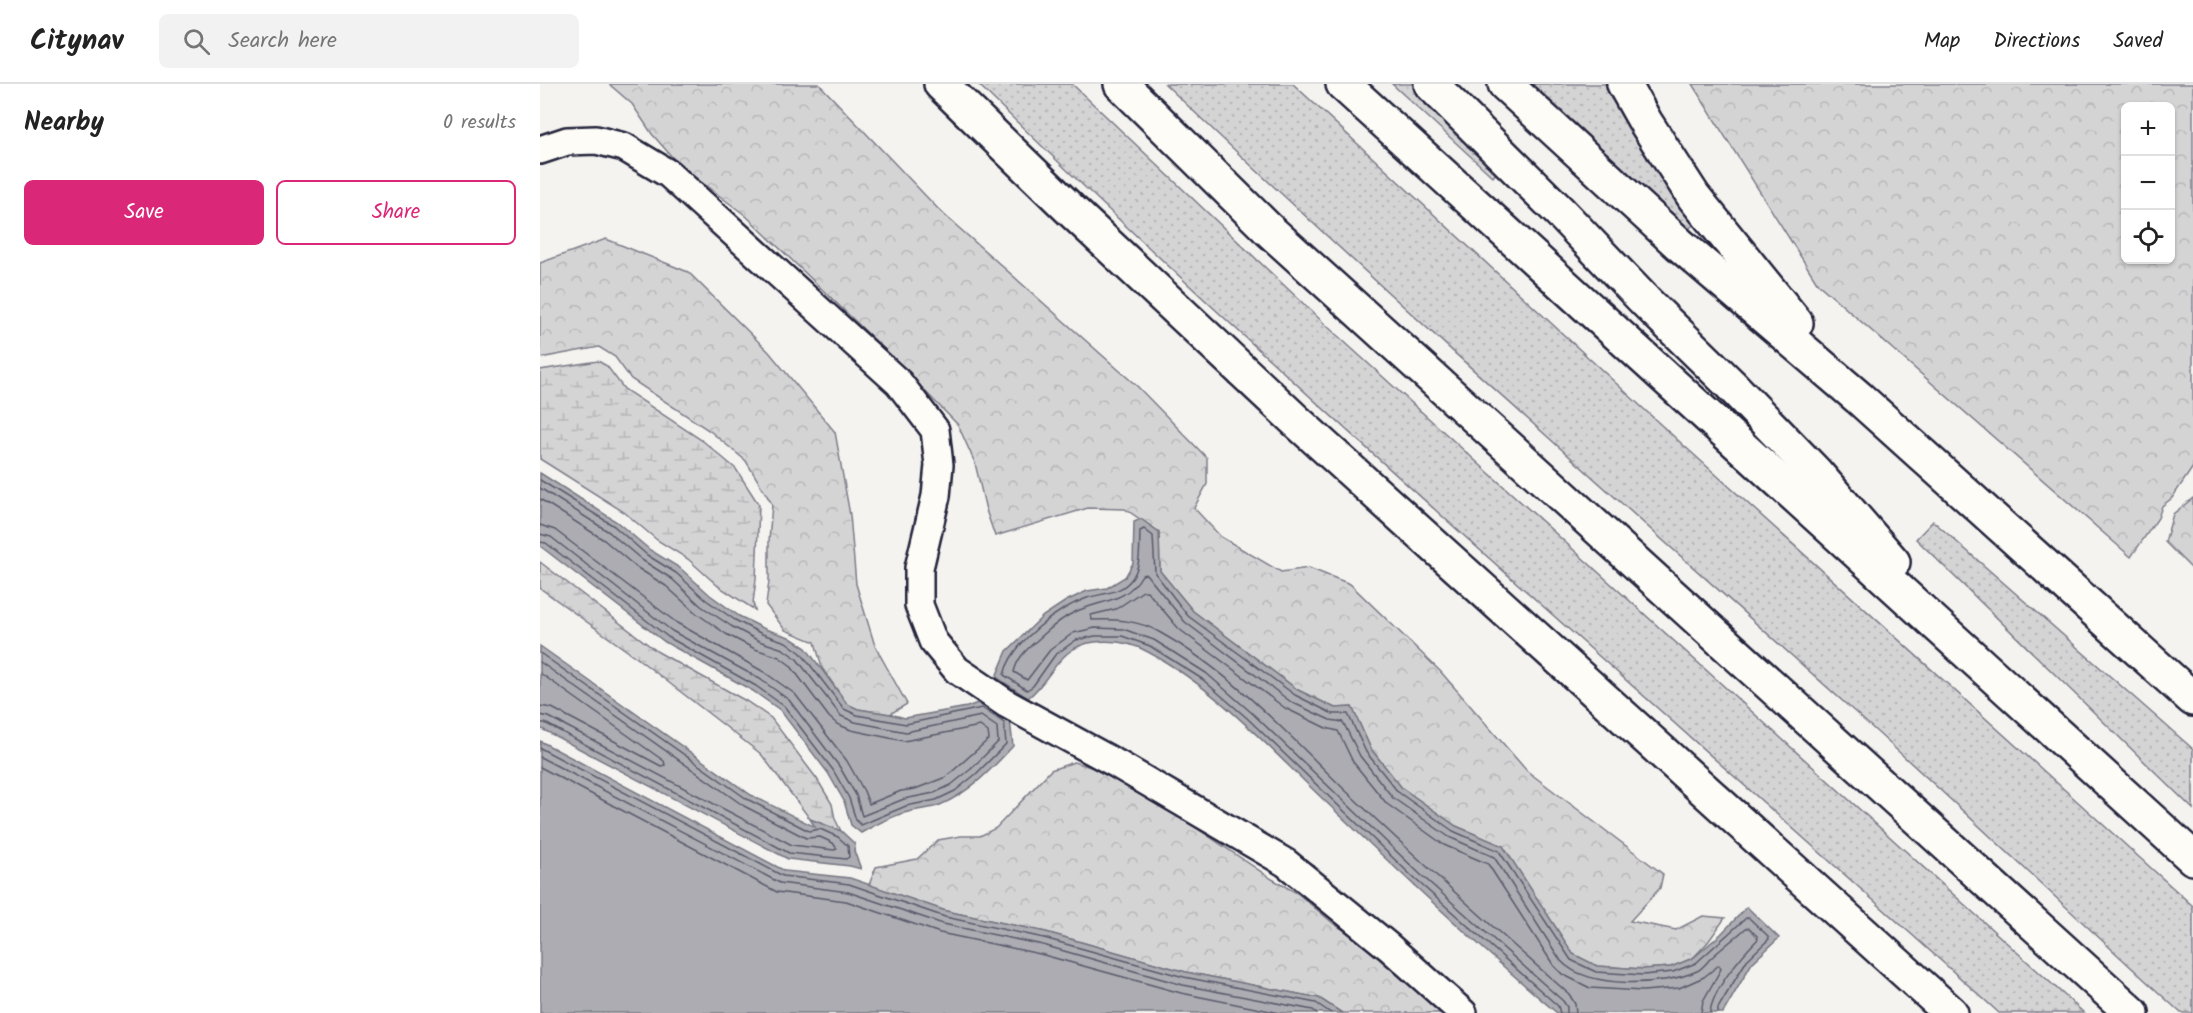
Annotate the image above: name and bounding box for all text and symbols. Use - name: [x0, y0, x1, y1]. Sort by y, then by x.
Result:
- search box: [159, 14, 579, 68]
- text: Citynav: [30, 19, 123, 64]
- text: Search here: [228, 24, 337, 59]
- icon: search: [180, 25, 213, 58]
- text: Map: [1924, 25, 1960, 58]
- text: Directions: [1993, 25, 2080, 58]
- text: Saved: [2113, 25, 2163, 58]
- text: Nearby: [24, 102, 104, 144]
- map controls: [2121, 102, 2175, 264]
- button: +: [2121, 102, 2175, 156]
- text: 0 results: [443, 107, 516, 139]
- button: −: [2121, 156, 2175, 210]
- button: Save: [24, 180, 264, 245]
- button: Share: [276, 180, 516, 245]
- button: locate: [2121, 210, 2175, 264]

